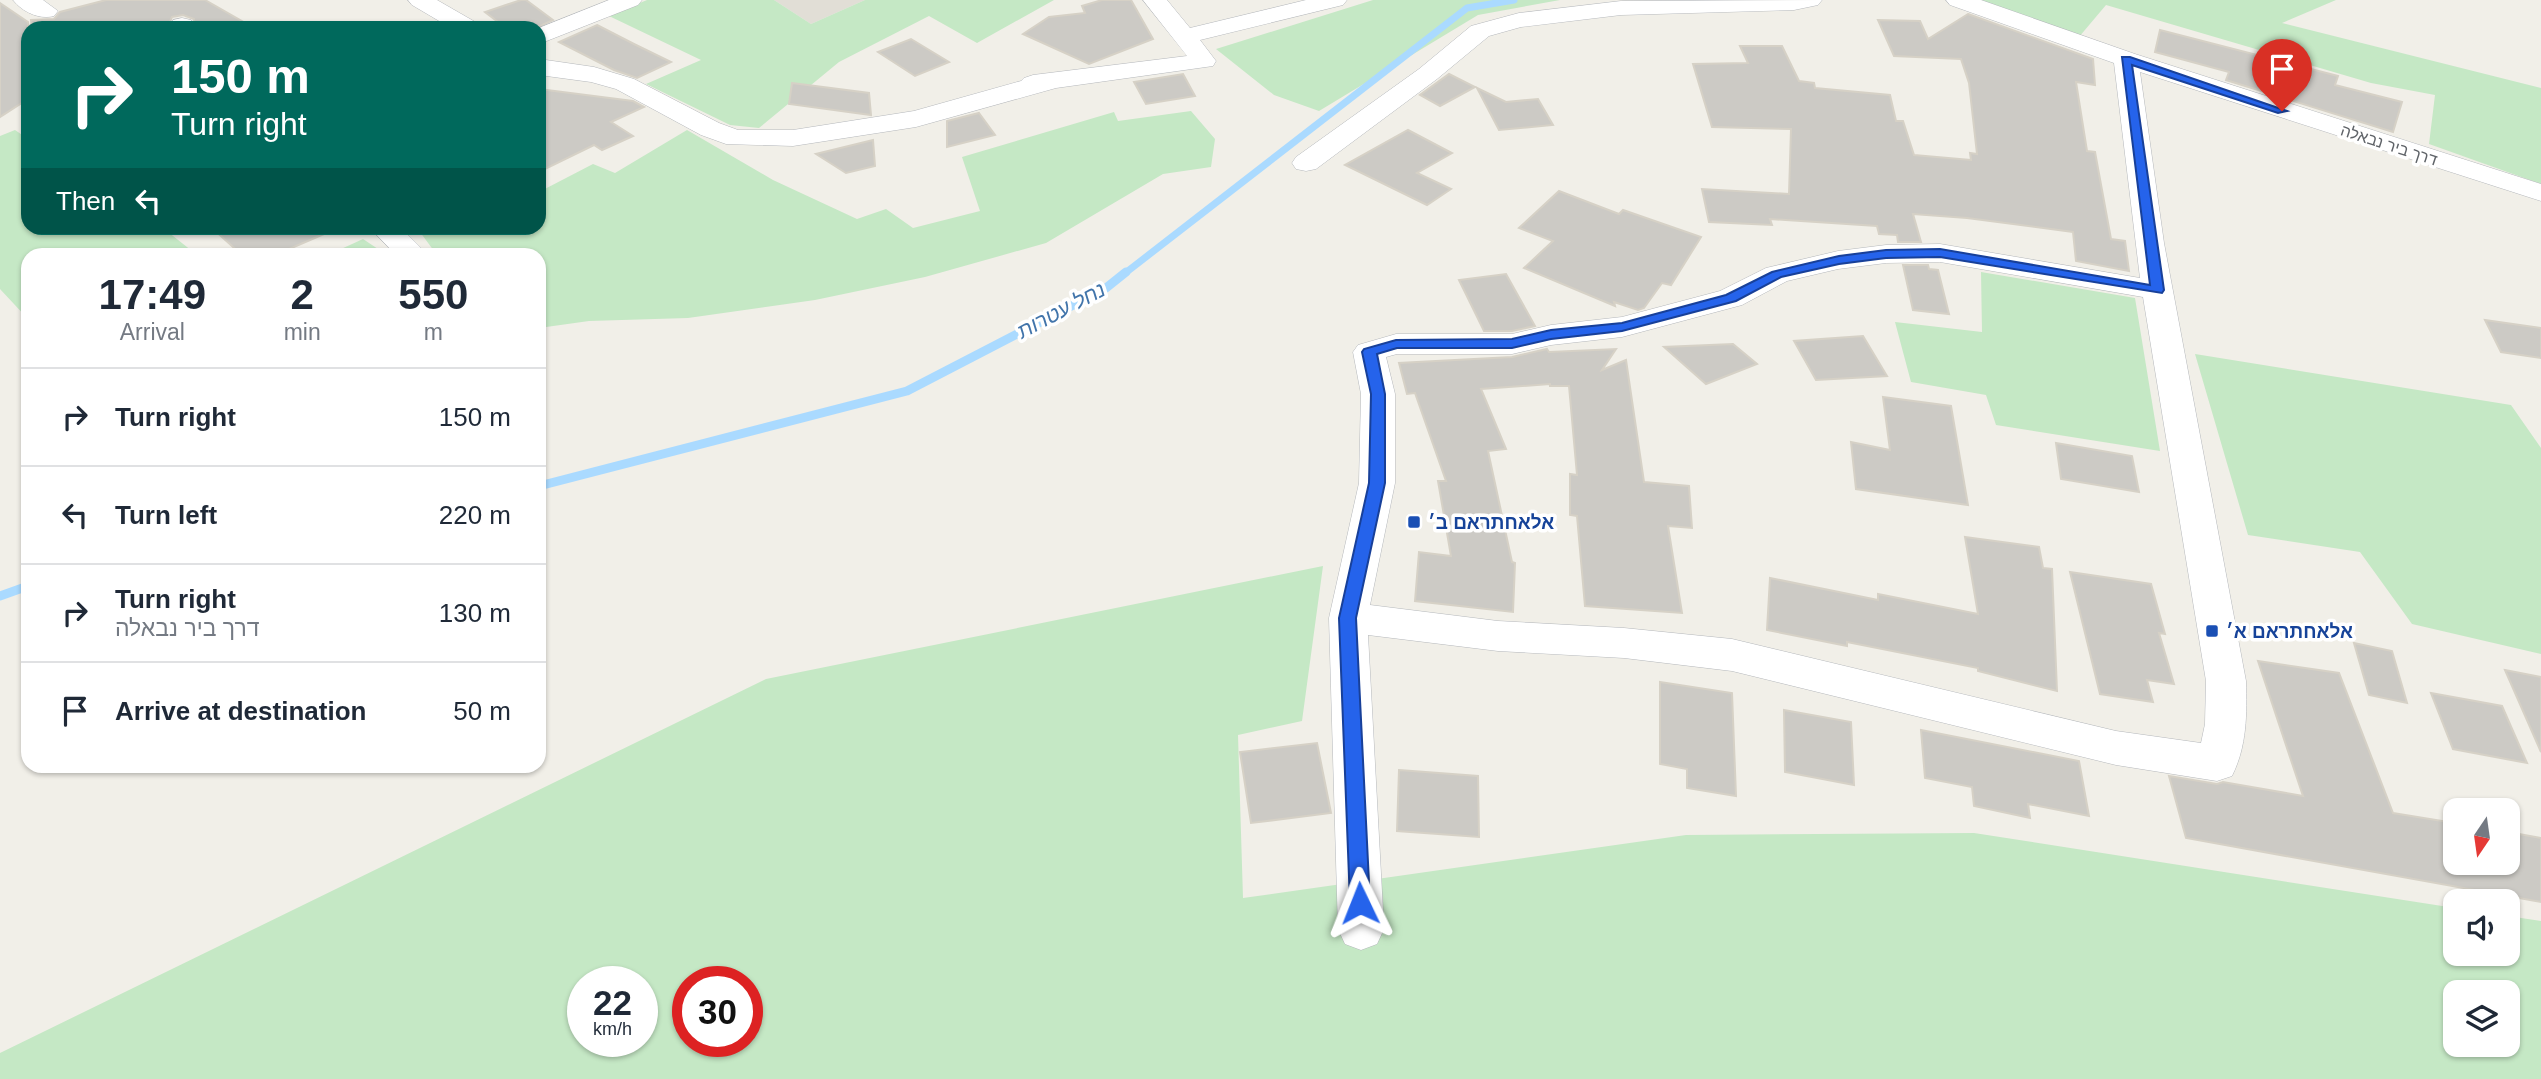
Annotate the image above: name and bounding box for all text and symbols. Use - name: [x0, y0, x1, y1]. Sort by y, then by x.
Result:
- pin: [2252, 39, 2312, 111]
- icon: right: [56, 49, 147, 140]
- text: 150 m: [171, 49, 310, 103]
- icon: arrive: [2263, 50, 2301, 88]
- text: Turn right: [171, 106, 307, 142]
- street label: דרך ביר נבאלה: [2339, 121, 2440, 169]
- icon: left: [129, 182, 167, 220]
- text: Then: [56, 186, 115, 216]
- text: 17:49: [99, 271, 206, 318]
- text: 2: [290, 271, 314, 318]
- text: 550: [398, 271, 468, 318]
- water label: נחל עטרות: [1012, 277, 1109, 343]
- text: Arrival: [120, 319, 185, 345]
- text: min: [284, 319, 321, 345]
- text: m: [424, 319, 443, 345]
- icon: right: [56, 398, 94, 436]
- text: Turn right: [115, 402, 236, 432]
- text: 150 m: [439, 402, 511, 432]
- icon: left: [56, 496, 94, 534]
- text: Turn left: [115, 500, 217, 530]
- text: 220 m: [439, 500, 511, 530]
- place label: אלאחתראם ב׳: [1428, 512, 1554, 533]
- marker: אלאחתראם ב׳: [1406, 514, 1422, 530]
- text: Turn right: [115, 584, 236, 614]
- icon: right: [56, 594, 94, 632]
- text: 130 m: [439, 598, 511, 628]
- text: דרך ביר נבאלה: [115, 615, 259, 641]
- place label: אלאחתראם א׳: [2226, 621, 2353, 642]
- marker: אלאחתראם א׳: [2204, 623, 2220, 639]
- icon: arrive: [56, 692, 94, 730]
- text: Arrive at destination: [115, 696, 366, 726]
- text: 50 m: [453, 696, 511, 726]
- north arrow: [2443, 798, 2520, 875]
- map controls: [2443, 798, 2520, 1057]
- position arrow: [1323, 866, 1397, 940]
- button: sound: [2443, 889, 2520, 966]
- speed limit sign: 30: [672, 966, 763, 1057]
- button: layers: [2443, 980, 2520, 1057]
- text: 22: [593, 983, 632, 1022]
- text: km/h: [593, 1019, 632, 1039]

